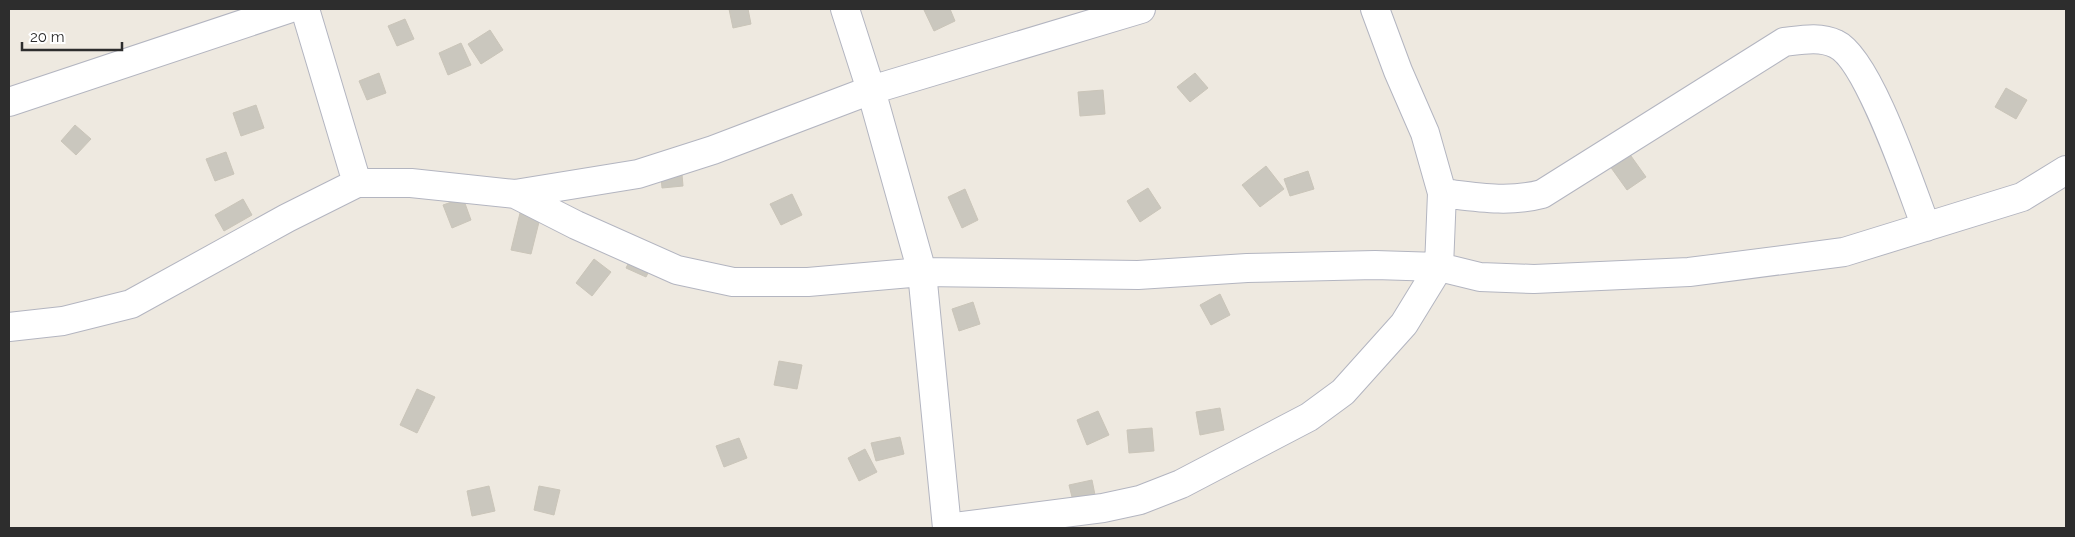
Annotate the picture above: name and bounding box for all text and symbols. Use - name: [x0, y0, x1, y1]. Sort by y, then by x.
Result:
- scale bar: [22, 20, 122, 52]
- text: 20 m: [30, 28, 65, 46]

